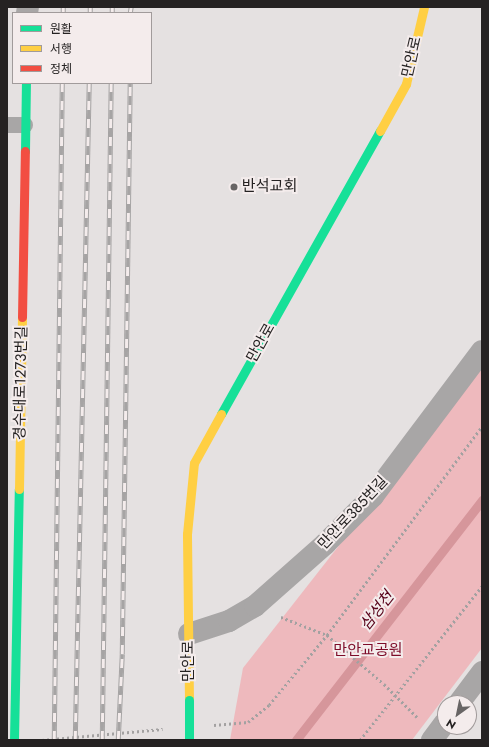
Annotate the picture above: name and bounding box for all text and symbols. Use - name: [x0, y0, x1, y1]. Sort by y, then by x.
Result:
- legend: [12, 12, 152, 84]
- text: 원활: [50, 20, 72, 38]
- street label: 만안로: [399, 35, 425, 79]
- text: 서행: [50, 40, 72, 58]
- text: 정체: [50, 60, 72, 78]
- place label: 반석교회: [242, 178, 297, 196]
- marker: 반석교회: [229, 182, 239, 192]
- street label: 만안로: [243, 321, 279, 365]
- street label: 경수대로1273번길: [11, 326, 31, 440]
- street label: 만안로385번길: [314, 473, 392, 553]
- water label: 삼성천: [356, 588, 398, 634]
- street label: 만안로: [180, 640, 198, 682]
- park label: 만안교공원: [334, 642, 402, 660]
- north arrow: [437, 695, 477, 735]
- text: N: [443, 715, 459, 733]

